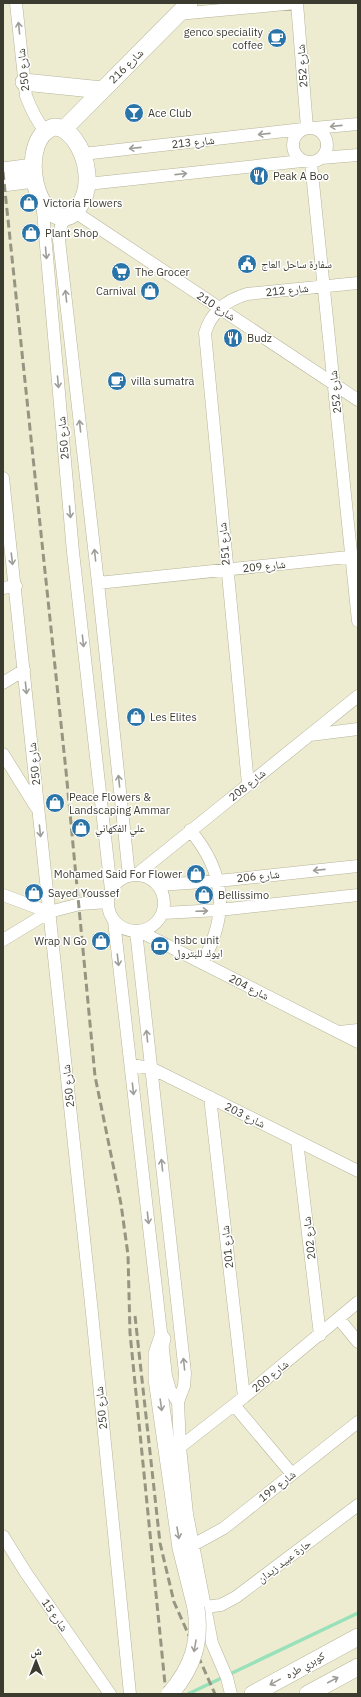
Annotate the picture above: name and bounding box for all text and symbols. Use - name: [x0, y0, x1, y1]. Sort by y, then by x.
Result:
- one-way arrow: [15, 22, 23, 35]
- place label: genco speciality coffee: [184, 25, 264, 52]
- cafe icon: genco speciality coffee: [266, 27, 288, 49]
- street label: شارع 252: [294, 44, 310, 88]
- street label: شارع 216: [106, 46, 146, 86]
- street label: شارع 250: [14, 48, 32, 92]
- bar icon: Ace Club: [123, 102, 145, 124]
- place label: Ace Club: [148, 106, 192, 120]
- one-way arrow: [330, 122, 343, 130]
- one-way arrow: [258, 130, 271, 138]
- street label: شارع 213: [171, 133, 215, 151]
- one-way arrow: [129, 144, 142, 152]
- restaurant icon: Peak A Boo: [248, 165, 270, 187]
- place label: Peak A Boo: [273, 169, 329, 183]
- one-way arrow: [174, 170, 187, 177]
- shop icon: Victoria Flowers: [18, 192, 40, 214]
- place label: Victoria Flowers: [43, 196, 122, 210]
- shop icon: Plant Shop: [20, 222, 42, 244]
- place label: Plant Shop: [45, 226, 98, 240]
- one-way arrow: [43, 246, 50, 259]
- public building icon: سفارة ساحل العاج: [236, 253, 258, 275]
- place label: سفارة ساحل العاج: [261, 257, 332, 271]
- supermarket icon: The Grocer: [110, 261, 132, 283]
- place label: The Grocer: [135, 265, 190, 279]
- shop icon: Carnival: [139, 280, 161, 302]
- street label: شارع 212: [265, 281, 309, 299]
- place label: Carnival: [96, 284, 136, 298]
- street label: شارع 210: [194, 288, 238, 324]
- one-way arrow: [62, 290, 70, 303]
- restaurant icon: Budz: [222, 327, 244, 349]
- place label: Budz: [247, 331, 272, 345]
- cafe icon: villa sumatra: [106, 370, 128, 392]
- street label: شارع 252: [326, 370, 344, 414]
- place label: villa sumatra: [131, 374, 194, 388]
- one-way arrow: [54, 375, 62, 388]
- street label: شارع 250: [54, 416, 72, 460]
- one-way arrow: [77, 419, 84, 432]
- one-way arrow: [66, 505, 73, 518]
- street label: شارع 251: [215, 522, 233, 566]
- one-way arrow: [91, 549, 99, 562]
- one-way arrow: [9, 552, 16, 565]
- street label: شارع 209: [242, 557, 286, 575]
- one-way arrow: [79, 634, 87, 647]
- one-way arrow: [22, 681, 29, 694]
- shop icon: Les Elites: [125, 706, 147, 728]
- place label: Les Elites: [150, 710, 197, 724]
- street label: شارع 250: [25, 742, 43, 786]
- street label: شارع 208: [226, 766, 268, 804]
- one-way arrow: [116, 775, 123, 788]
- place label: Peace Flowers & Landscaping Ammar: [69, 790, 170, 817]
- shop icon: Peace Flowers & Landscaping Ammar: [44, 792, 66, 814]
- shop icon: علي الفكهاني: [70, 817, 92, 839]
- place label: علي الفكهاني: [95, 821, 146, 837]
- one-way arrow: [37, 824, 44, 837]
- shop icon: Mohamed Said For Flower: [185, 863, 207, 885]
- one-way arrow: [313, 866, 326, 874]
- place label: Mohamed Said For Flower: [54, 867, 182, 881]
- street label: شارع 206: [236, 867, 280, 885]
- shop icon: Sayed Youssef: [23, 882, 45, 904]
- shop icon: Bellissimo: [193, 884, 215, 906]
- place label: Sayed Youssef: [48, 886, 120, 900]
- place label: Bellissimo: [218, 888, 269, 902]
- one-way arrow: [195, 907, 208, 915]
- shop icon: Wrap N Go: [90, 930, 112, 952]
- place label: hsbc unit ايوك للبترول: [174, 933, 223, 960]
- place label: Wrap N Go: [34, 934, 87, 948]
- bank icon: hsbc unit ايوك للبترول: [149, 935, 171, 957]
- one-way arrow: [115, 953, 122, 966]
- street label: شارع 204: [227, 971, 271, 1003]
- one-way arrow: [144, 1030, 151, 1043]
- street label: شارع 250: [59, 1064, 77, 1108]
- one-way arrow: [130, 1082, 137, 1095]
- street label: شارع 203: [222, 1099, 268, 1131]
- one-way arrow: [158, 1159, 166, 1172]
- one-way arrow: [144, 1211, 152, 1224]
- street label: شارع 202: [299, 1216, 319, 1260]
- street label: شارع 201: [218, 1225, 236, 1269]
- street label: شارع 200: [249, 1357, 291, 1395]
- one-way arrow: [180, 1358, 188, 1371]
- street label: شارع 250: [92, 1386, 110, 1430]
- one-way arrow: [157, 1398, 165, 1411]
- street label: شارع 199: [256, 1467, 298, 1505]
- one-way arrow: [175, 1526, 183, 1539]
- street label: حارة عبيد زيدان: [254, 1536, 314, 1586]
- street label: شارع 15: [39, 1596, 71, 1634]
- one-way arrow: [191, 1639, 199, 1652]
- north arrow: [16, 1641, 56, 1681]
- text: ش: [30, 1644, 42, 1659]
- street label: كوبري طره: [283, 1648, 328, 1683]
- one-way arrow: [327, 1676, 339, 1684]
- one-way arrow: [269, 1679, 281, 1687]

